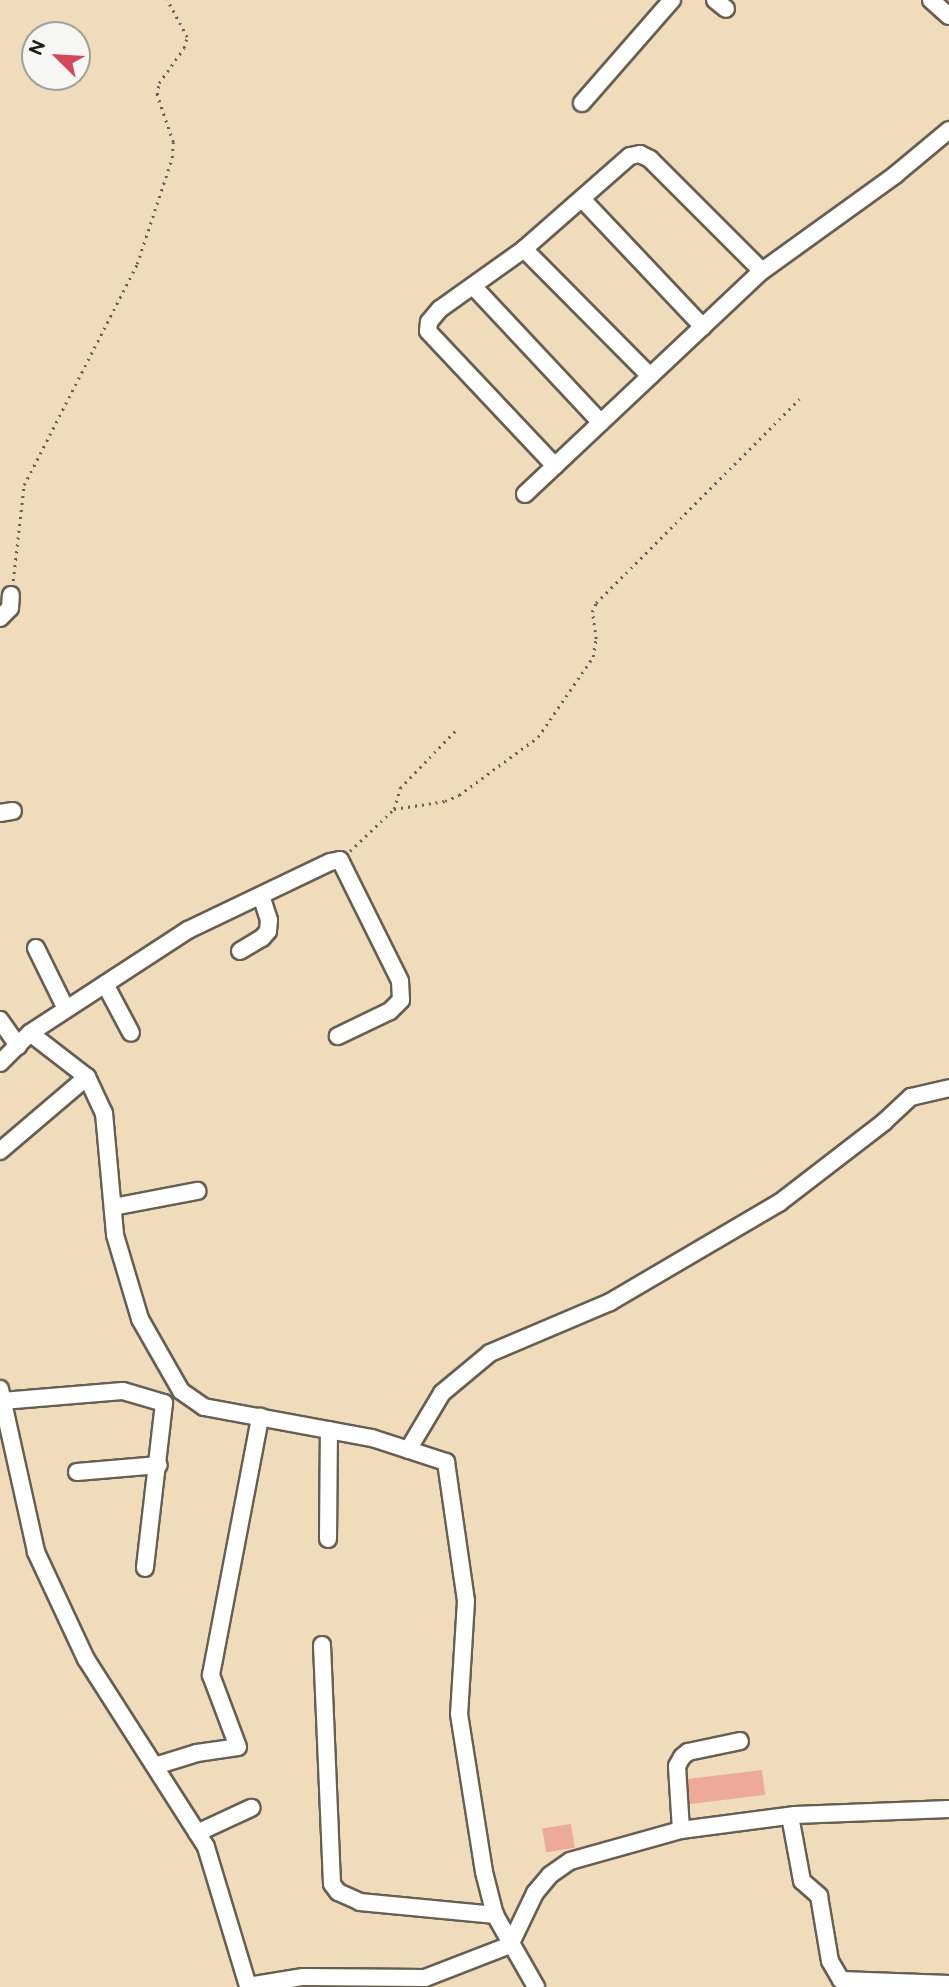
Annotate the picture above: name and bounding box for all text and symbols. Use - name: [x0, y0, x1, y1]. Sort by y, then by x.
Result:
- north arrow: [21, 21, 91, 91]
- text: N: [25, 37, 52, 59]

